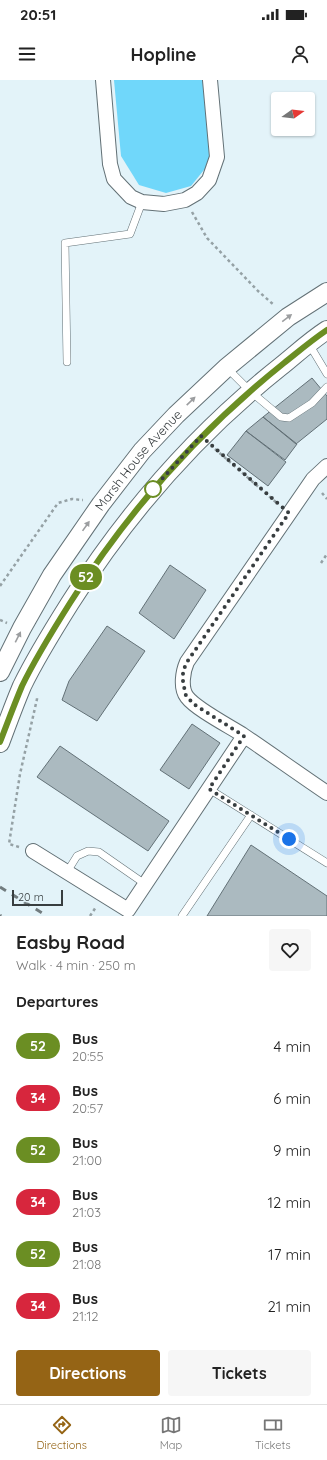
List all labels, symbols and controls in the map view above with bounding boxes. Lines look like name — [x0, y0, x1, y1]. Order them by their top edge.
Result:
text: 20:51 — [20, 5, 56, 24]
icon: menu — [16, 43, 38, 65]
text: Hopline — [131, 43, 196, 66]
icon: person — [289, 43, 311, 65]
north arrow — [271, 92, 315, 136]
map controls — [271, 92, 315, 136]
one-way arrow — [281, 314, 292, 322]
one-way arrow — [186, 396, 196, 406]
street label: Marsh House Avenue — [91, 406, 185, 513]
unlabelled marker — [144, 480, 162, 498]
one-way arrow — [82, 521, 90, 532]
line badge: 52 — [68, 564, 104, 590]
text: 52 — [78, 568, 94, 586]
one-way arrow — [15, 631, 21, 643]
your location — [279, 829, 299, 849]
scale bar — [12, 888, 63, 907]
text: 20 m — [18, 890, 44, 904]
button: heart — [269, 929, 311, 971]
text: Easby Road — [16, 930, 125, 954]
text: Walk · 4 min · 250 m — [16, 957, 136, 973]
text: Departures — [16, 992, 98, 1011]
text: Bus — [72, 1029, 98, 1048]
text: 52 — [30, 1037, 46, 1055]
text: 4 min — [273, 1037, 311, 1056]
text: 20:55 — [72, 1048, 104, 1064]
text: Bus — [72, 1081, 98, 1100]
text: 34 — [30, 1089, 46, 1107]
text: 6 min — [273, 1089, 311, 1108]
text: 20:57 — [72, 1100, 103, 1116]
text: Bus — [72, 1133, 98, 1152]
text: 52 — [30, 1141, 46, 1159]
text: 9 min — [273, 1141, 311, 1160]
text: 21:00 — [72, 1152, 102, 1168]
text: Bus — [72, 1185, 98, 1204]
text: 34 — [30, 1193, 46, 1211]
text: 12 min — [267, 1193, 311, 1212]
text: 21:03 — [72, 1204, 101, 1220]
text: Bus — [72, 1237, 98, 1256]
text: 52 — [30, 1245, 46, 1263]
text: 17 min — [268, 1245, 311, 1264]
text: 21:08 — [72, 1256, 101, 1272]
text: Bus — [72, 1289, 98, 1308]
text: 34 — [30, 1297, 46, 1315]
text: 21 min — [267, 1297, 311, 1316]
text: 21:12 — [72, 1308, 98, 1324]
button: Directions — [16, 1350, 160, 1396]
button: Tickets — [168, 1350, 311, 1396]
tab: Directions — [36, 1414, 87, 1452]
tab: Map — [160, 1414, 182, 1452]
tab: Tickets — [255, 1414, 291, 1452]

